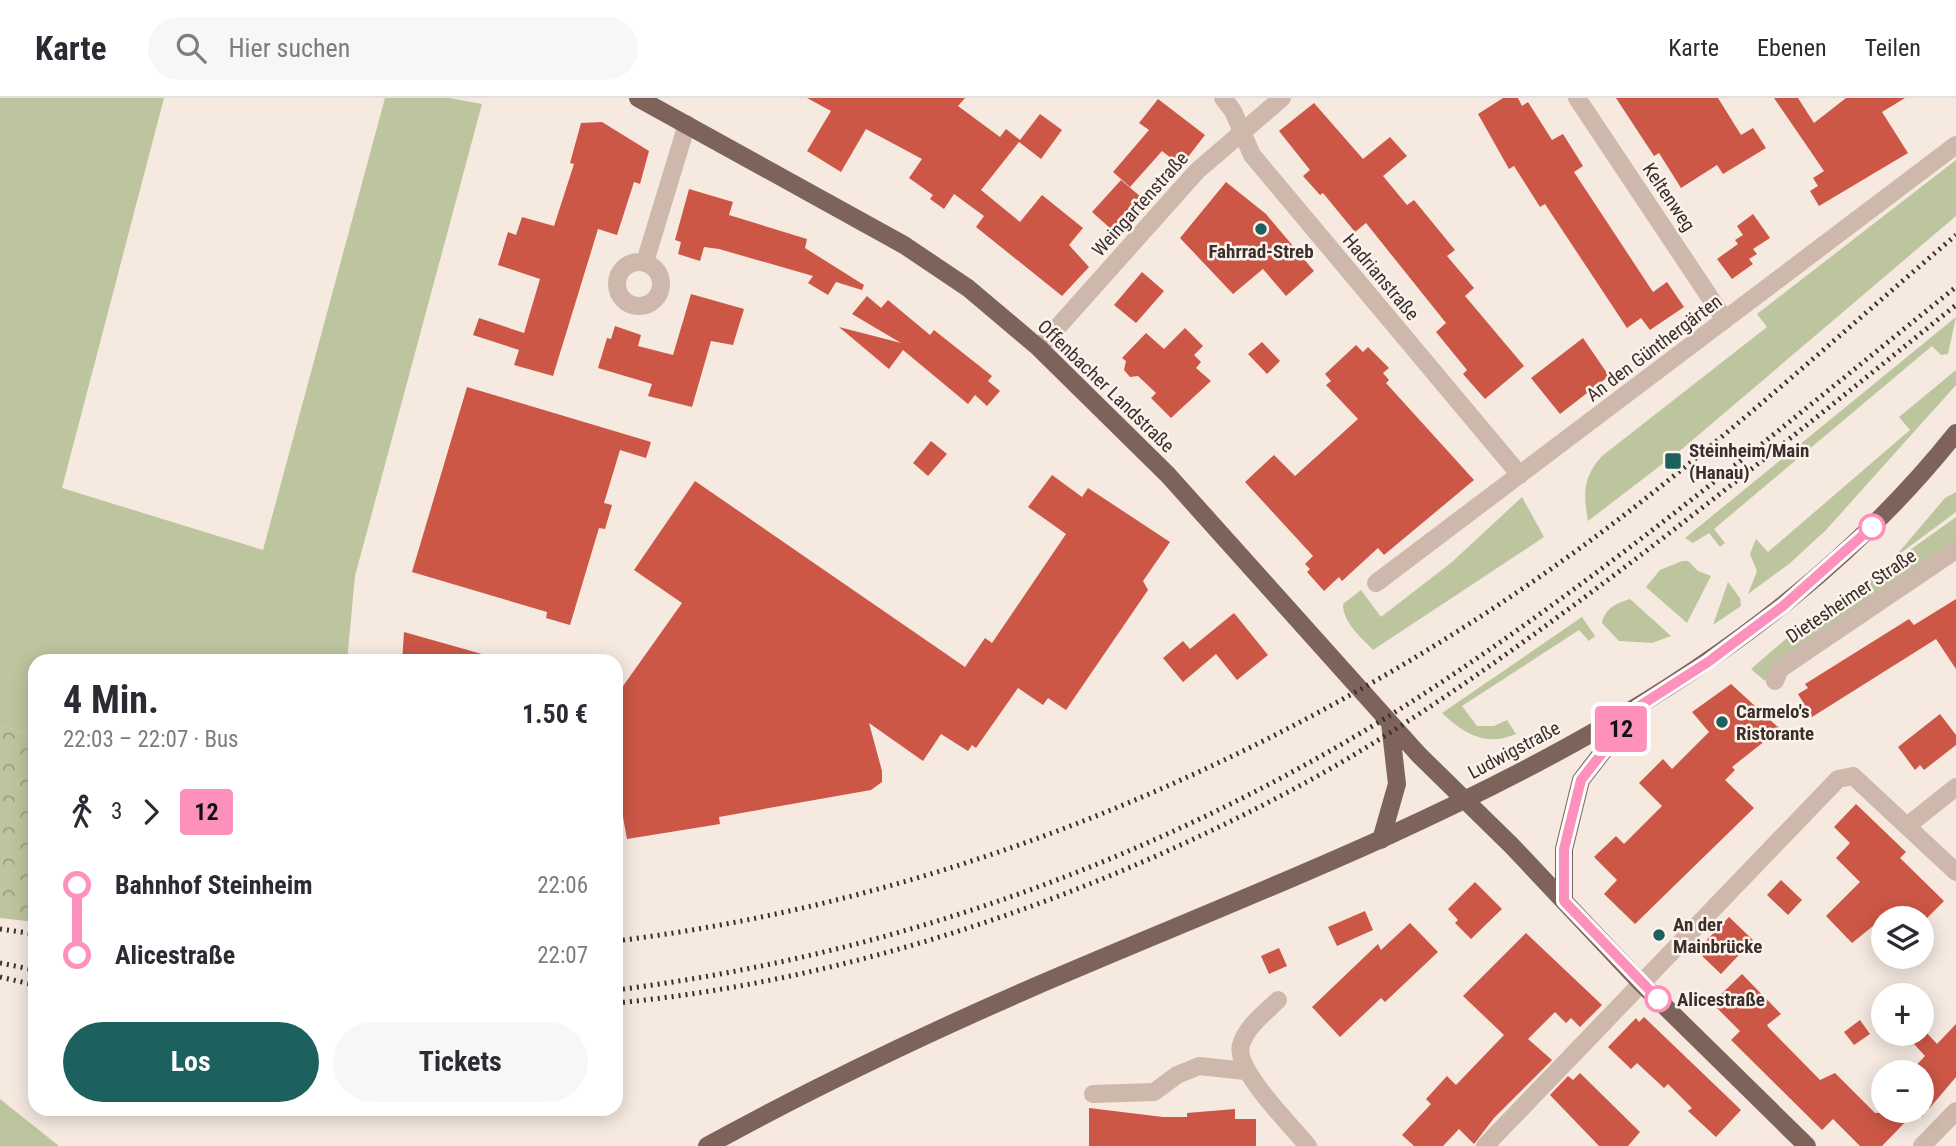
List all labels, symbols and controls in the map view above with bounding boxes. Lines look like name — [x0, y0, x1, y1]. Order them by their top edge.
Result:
search box — [148, 17, 638, 80]
text: Karte — [35, 29, 106, 68]
icon: search — [172, 29, 210, 67]
text: Hier suchen — [228, 33, 350, 63]
text: Karte — [1668, 34, 1719, 62]
text: Ebenen — [1757, 34, 1827, 62]
text: Teilen — [1865, 34, 1921, 62]
street label: Weingartenstraße — [1087, 147, 1193, 261]
street label: Keltenweg — [1638, 158, 1700, 236]
marker: Fahrrad-Streb — [1253, 221, 1269, 237]
street label: Hadrianstraße — [1338, 229, 1424, 325]
place label: Fahrrad-Streb — [1208, 240, 1314, 263]
street label: An den Günthergärten — [1582, 290, 1726, 406]
street label: Offenbacher Landstraße — [1033, 315, 1179, 457]
place label: Steinheim/Main (Hanau) — [1689, 439, 1809, 484]
marker: Steinheim/Main (Hanau) — [1663, 451, 1683, 471]
unlabelled marker — [1859, 514, 1885, 540]
street label: Dietesheimer Straße — [1782, 544, 1920, 648]
text: 4 Min. — [63, 678, 159, 722]
text: 1.50 € — [522, 699, 588, 729]
place label: Carmelo's Ristorante — [1736, 700, 1814, 745]
line badge: 12 — [1590, 706, 1652, 752]
marker: Carmelo's Ristorante — [1714, 714, 1730, 730]
text: 12 — [1609, 715, 1633, 743]
street label: Ludwigstraße — [1464, 716, 1564, 784]
text: 22:03 – 22:07 · Bus — [63, 726, 239, 753]
icon: walk — [63, 793, 101, 831]
icon: forward — [132, 793, 170, 831]
text: 3 — [111, 798, 122, 825]
text: 12 — [194, 798, 219, 826]
text: Bahnhof Steinheim — [115, 870, 313, 900]
text: 22:06 — [537, 872, 588, 899]
map controls — [1871, 906, 1934, 1123]
button: layers — [1871, 906, 1934, 969]
place label: An der Mainbrücke — [1673, 913, 1762, 958]
marker: An der Mainbrücke — [1651, 927, 1667, 943]
text: Alicestraße — [115, 940, 235, 970]
text: 22:07 — [537, 942, 588, 969]
button: + — [1871, 983, 1934, 1046]
marker: Alicestraße — [1645, 986, 1671, 1012]
place label: Alicestraße — [1677, 988, 1765, 1011]
button: Los — [63, 1022, 319, 1102]
button: Tickets — [333, 1022, 588, 1102]
button: − — [1871, 1060, 1934, 1123]

